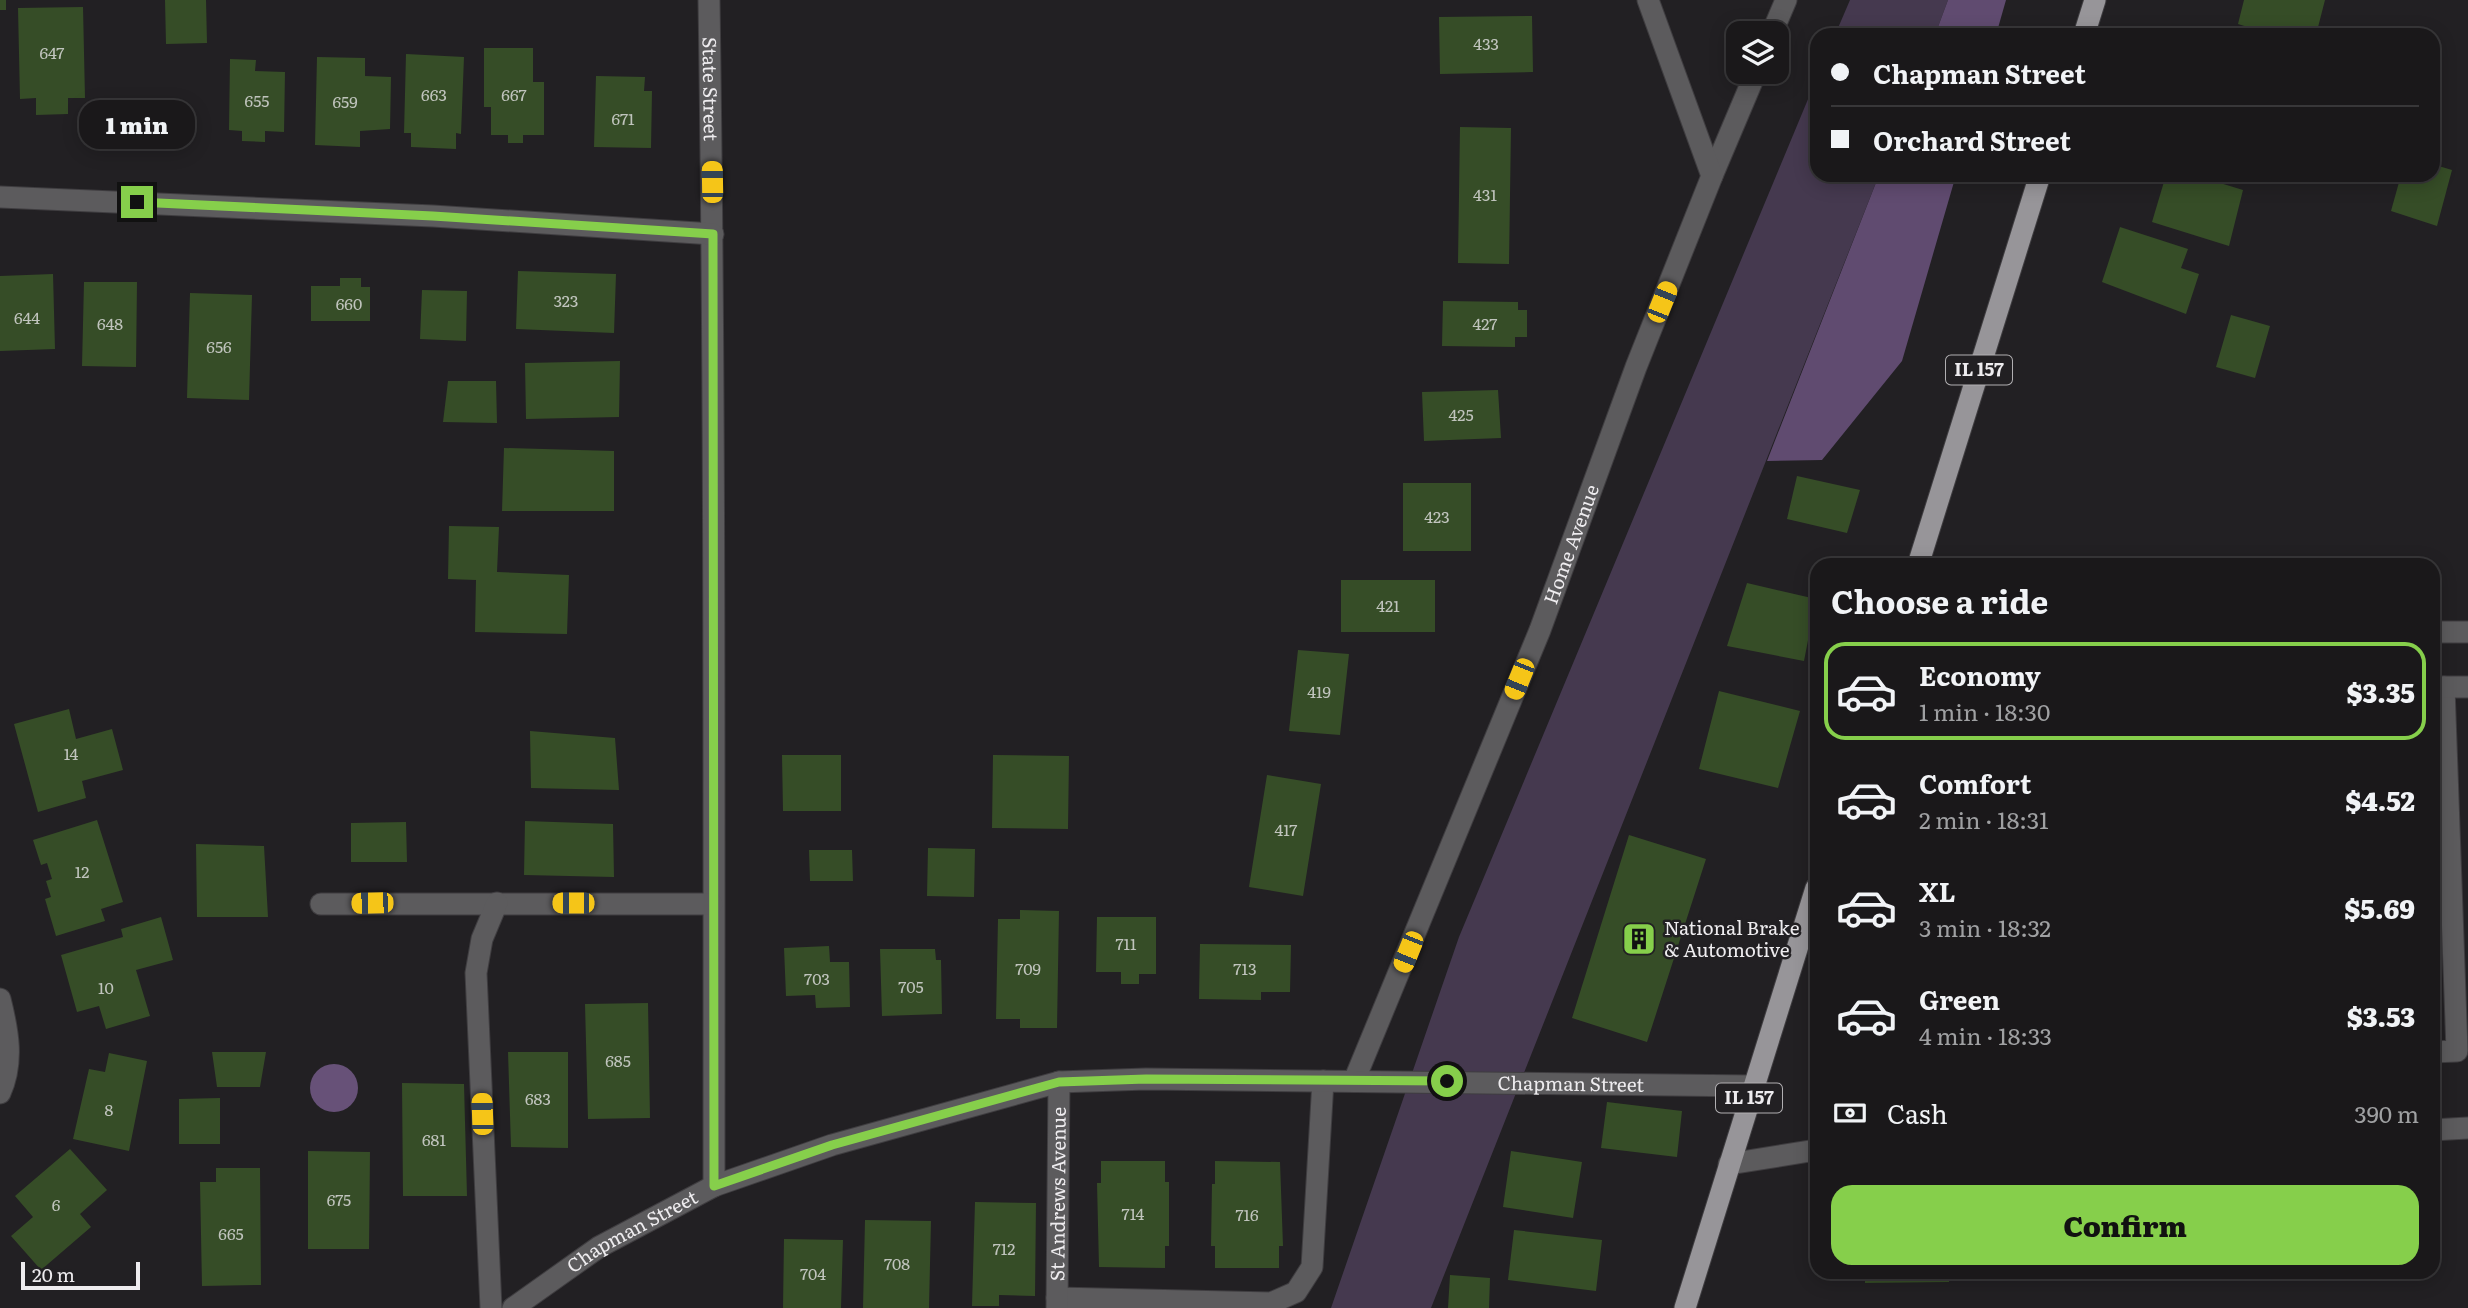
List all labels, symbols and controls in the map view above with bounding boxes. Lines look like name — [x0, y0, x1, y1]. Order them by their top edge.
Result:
map controls — [1726, 21, 1789, 84]
button: layers — [1726, 21, 1789, 84]
house number: 433 — [1473, 31, 1499, 55]
street label: State Street — [697, 37, 726, 141]
house number: 647 — [40, 40, 64, 64]
text: Chapman Street — [1873, 53, 2086, 92]
house number: 663 — [421, 82, 447, 106]
house number: 667 — [501, 82, 527, 106]
house number: 655 — [245, 88, 269, 112]
house number: 659 — [332, 89, 358, 113]
callout: 1 min — [79, 100, 195, 150]
house number: 671 — [611, 106, 635, 130]
text: 1 min — [106, 107, 168, 141]
text: Orchard Street — [1873, 120, 2071, 159]
car — [702, 161, 723, 203]
house number: 431 — [1473, 182, 1497, 206]
route end — [121, 186, 153, 218]
car — [1645, 279, 1680, 325]
house number: 323 — [554, 288, 578, 312]
house number: 660 — [336, 291, 362, 315]
house number: 644 — [14, 305, 40, 329]
house number: 648 — [97, 311, 123, 335]
house number: 427 — [1473, 311, 1497, 335]
house number: 656 — [206, 334, 232, 358]
road number: IL 157 — [1946, 356, 2012, 384]
house number: 425 — [1448, 402, 1474, 426]
street label: Home Avenue — [1536, 480, 1605, 608]
house number: 423 — [1424, 504, 1450, 528]
text: Choose a ride — [1831, 576, 2048, 624]
house number: 421 — [1376, 593, 1400, 617]
text: Economy — [1919, 655, 2041, 694]
car — [1502, 656, 1537, 702]
icon: car — [1835, 660, 1898, 723]
text: $3.35 — [2346, 672, 2415, 711]
house number: 419 — [1307, 679, 1331, 703]
text: 1 min · 18:30 — [1919, 694, 2050, 728]
house number: 14 — [64, 741, 79, 765]
text: Comfort — [1919, 763, 2031, 802]
icon: car — [1835, 768, 1898, 831]
text: $4.52 — [2345, 780, 2415, 819]
text: 2 min · 18:31 — [1919, 802, 2049, 836]
house number: 417 — [1275, 817, 1297, 841]
house number: 12 — [75, 859, 89, 883]
text: XL — [1919, 871, 1956, 910]
icon: car — [1835, 876, 1898, 939]
text: $5.69 — [2344, 888, 2415, 927]
car — [351, 892, 394, 914]
car — [553, 893, 595, 914]
text: 3 min · 18:32 — [1919, 910, 2051, 944]
place label: National Brake & Automotive — [1664, 913, 1800, 963]
building icon: National Brake & Automotive — [1620, 920, 1658, 958]
car — [1391, 929, 1426, 975]
house number: 711 — [1115, 931, 1137, 955]
house number: 709 — [1015, 956, 1041, 980]
house number: 713 — [1233, 956, 1257, 980]
house number: 703 — [804, 966, 830, 990]
house number: 705 — [898, 974, 924, 998]
house number: 10 — [98, 975, 114, 999]
text: Green — [1919, 979, 2000, 1018]
icon: car — [1835, 984, 1898, 1047]
text: $3.53 — [2347, 996, 2415, 1035]
text: 4 min · 18:33 — [1919, 1018, 2052, 1052]
house number: 685 — [605, 1048, 631, 1072]
route start — [1431, 1065, 1463, 1097]
street label: Chapman Street — [1497, 1068, 1645, 1098]
road number: IL 157 — [1716, 1084, 1782, 1112]
house number: 683 — [525, 1086, 551, 1110]
car — [471, 1093, 494, 1135]
text: Cash — [1887, 1093, 1948, 1132]
icon: cash — [1831, 1094, 1869, 1132]
text: 390 m — [2354, 1096, 2419, 1130]
house number: 8 — [105, 1097, 114, 1121]
street label: St Andrews Avenue — [1042, 1107, 1072, 1281]
house number: 681 — [422, 1127, 446, 1151]
street label: Chapman Street — [560, 1182, 702, 1279]
button: Confirm — [1831, 1185, 2419, 1265]
house number: 675 — [327, 1187, 351, 1211]
house number: 6 — [52, 1192, 61, 1216]
house number: 714 — [1122, 1201, 1145, 1225]
house number: 716 — [1235, 1202, 1259, 1226]
house number: 665 — [218, 1221, 244, 1245]
house number: 712 — [993, 1236, 1015, 1260]
house number: 708 — [884, 1251, 910, 1275]
scale bar — [21, 1259, 140, 1291]
text: 20 m — [32, 1260, 75, 1288]
house number: 704 — [800, 1261, 826, 1285]

